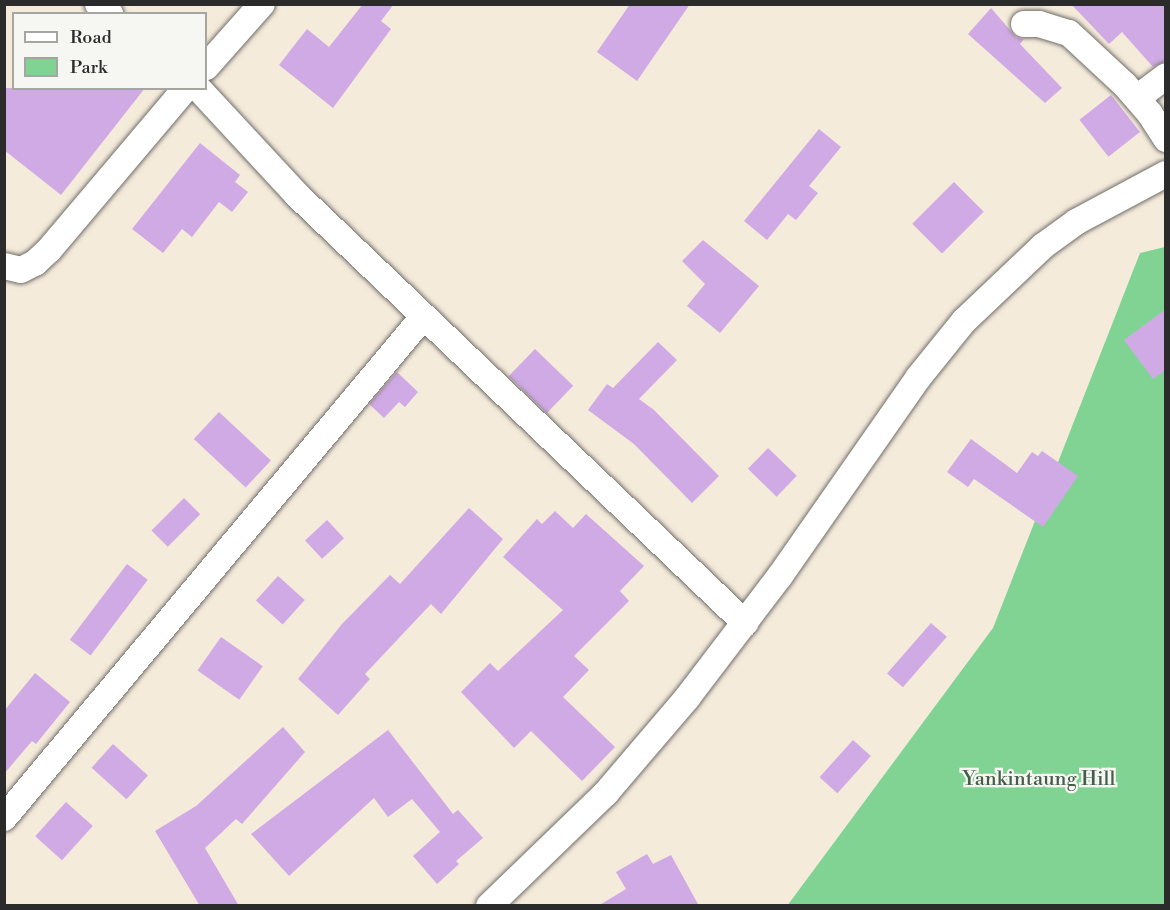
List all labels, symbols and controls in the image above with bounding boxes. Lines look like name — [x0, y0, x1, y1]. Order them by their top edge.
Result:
legend — [12, 12, 207, 90]
text: Road — [70, 26, 112, 49]
text: Park — [70, 56, 107, 79]
park label: Yankintaung Hill — [963, 767, 1115, 791]

